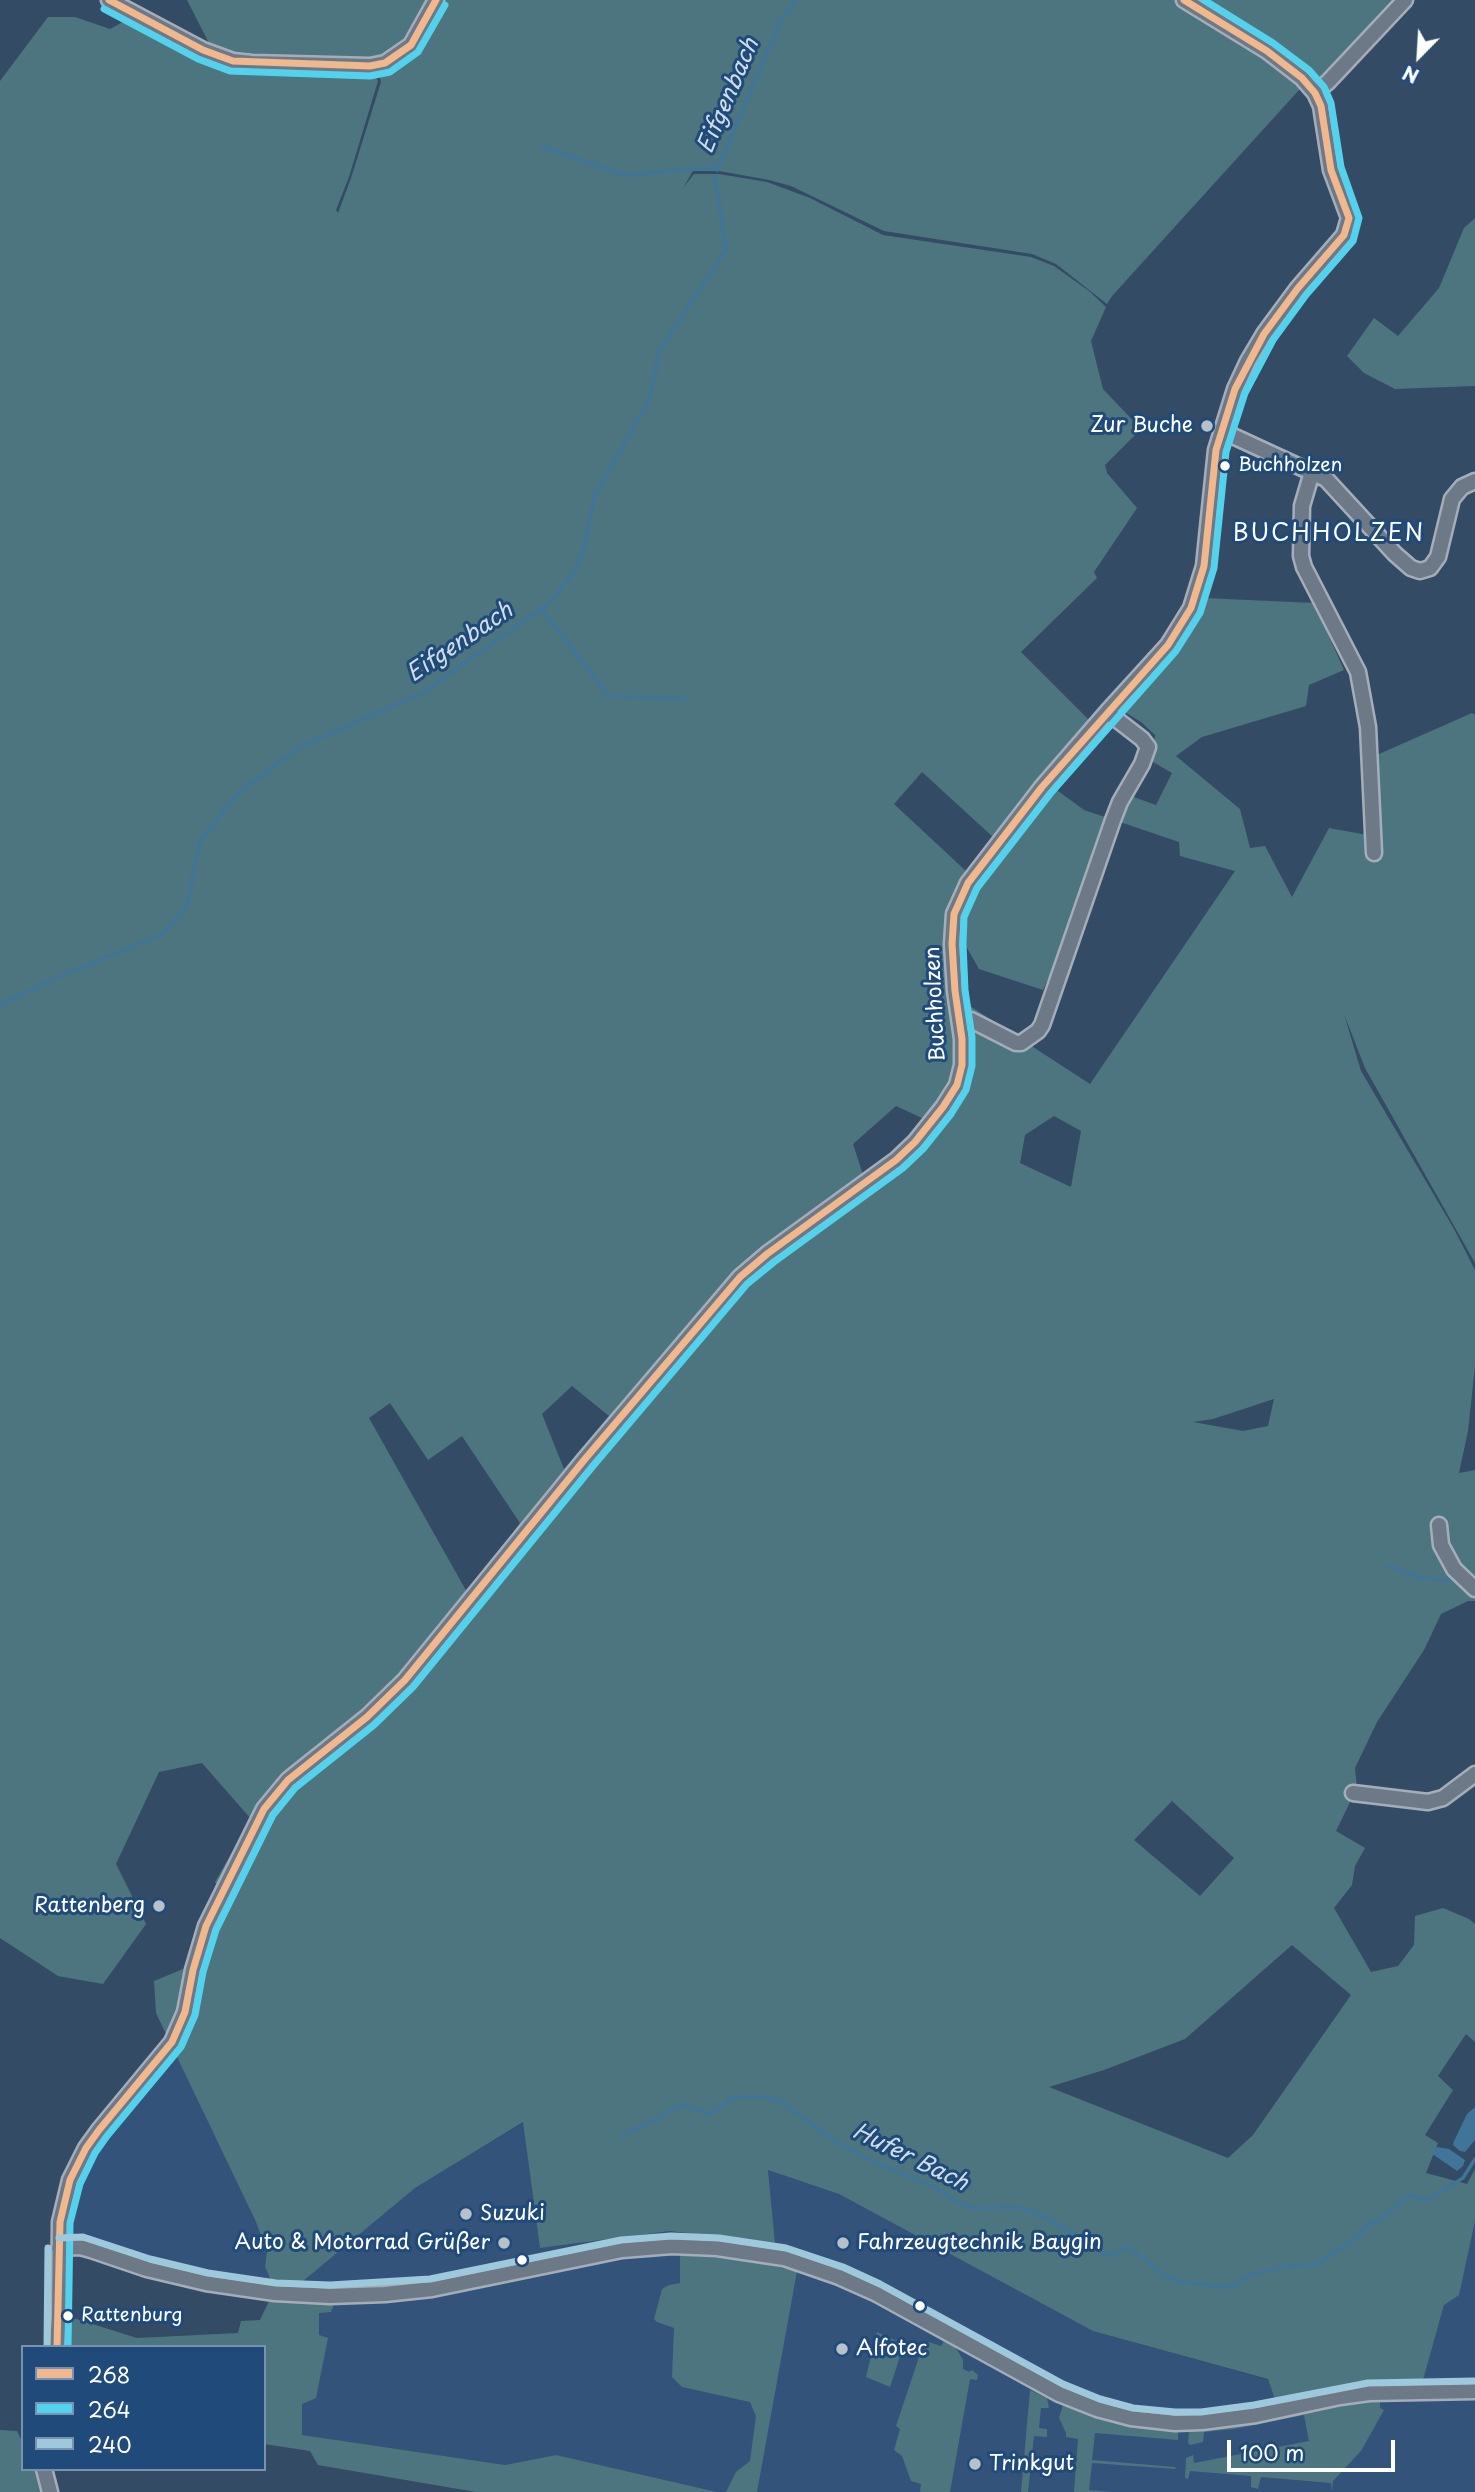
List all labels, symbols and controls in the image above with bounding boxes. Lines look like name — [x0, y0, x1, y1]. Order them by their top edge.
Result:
north arrow — [1384, 21, 1454, 91]
water label: Eifgenbach — [692, 34, 766, 158]
text: N — [1398, 59, 1423, 91]
place label: Zur Buche — [1090, 413, 1193, 439]
marker: Zur Buche — [1199, 418, 1215, 434]
place label: Buchholzen — [1238, 455, 1342, 477]
marker: Buchholzen — [1218, 459, 1232, 473]
district label: BUCHHOLZEN — [1233, 520, 1425, 548]
water label: Eifgenbach — [402, 597, 518, 689]
street label: Buchholzen — [920, 946, 952, 1062]
place label: Rattenberg — [34, 1893, 145, 1919]
marker: Rattenberg — [151, 1898, 167, 1914]
water label: Hufer Bach — [848, 2118, 972, 2198]
place label: Suzuki — [480, 2201, 545, 2227]
marker: Suzuki — [458, 2206, 474, 2222]
place label: Auto & Motorrad Grüßer — [235, 2230, 490, 2256]
place label: Fahrzeugtechnik Baygin — [857, 2230, 1102, 2256]
marker: Auto & Motorrad Grüßer — [496, 2235, 512, 2251]
marker: Fahrzeugtechnik Baygin — [835, 2235, 851, 2251]
unlabelled marker — [515, 2253, 529, 2267]
unlabelled marker — [913, 2299, 927, 2313]
place label: Rattenburg — [81, 2305, 182, 2327]
marker: Rattenburg — [61, 2309, 75, 2323]
place label: Alfotec — [856, 2336, 927, 2362]
marker: Alfotec — [834, 2341, 850, 2357]
legend — [21, 2345, 266, 2471]
text: 268 — [88, 2358, 130, 2390]
text: 264 — [88, 2393, 131, 2425]
scale bar — [1230, 2426, 1398, 2470]
text: 240 — [88, 2428, 132, 2460]
text: 100 m — [1240, 2436, 1304, 2468]
place label: Trinkgut — [989, 2451, 1074, 2477]
marker: Trinkgut — [967, 2456, 983, 2472]

